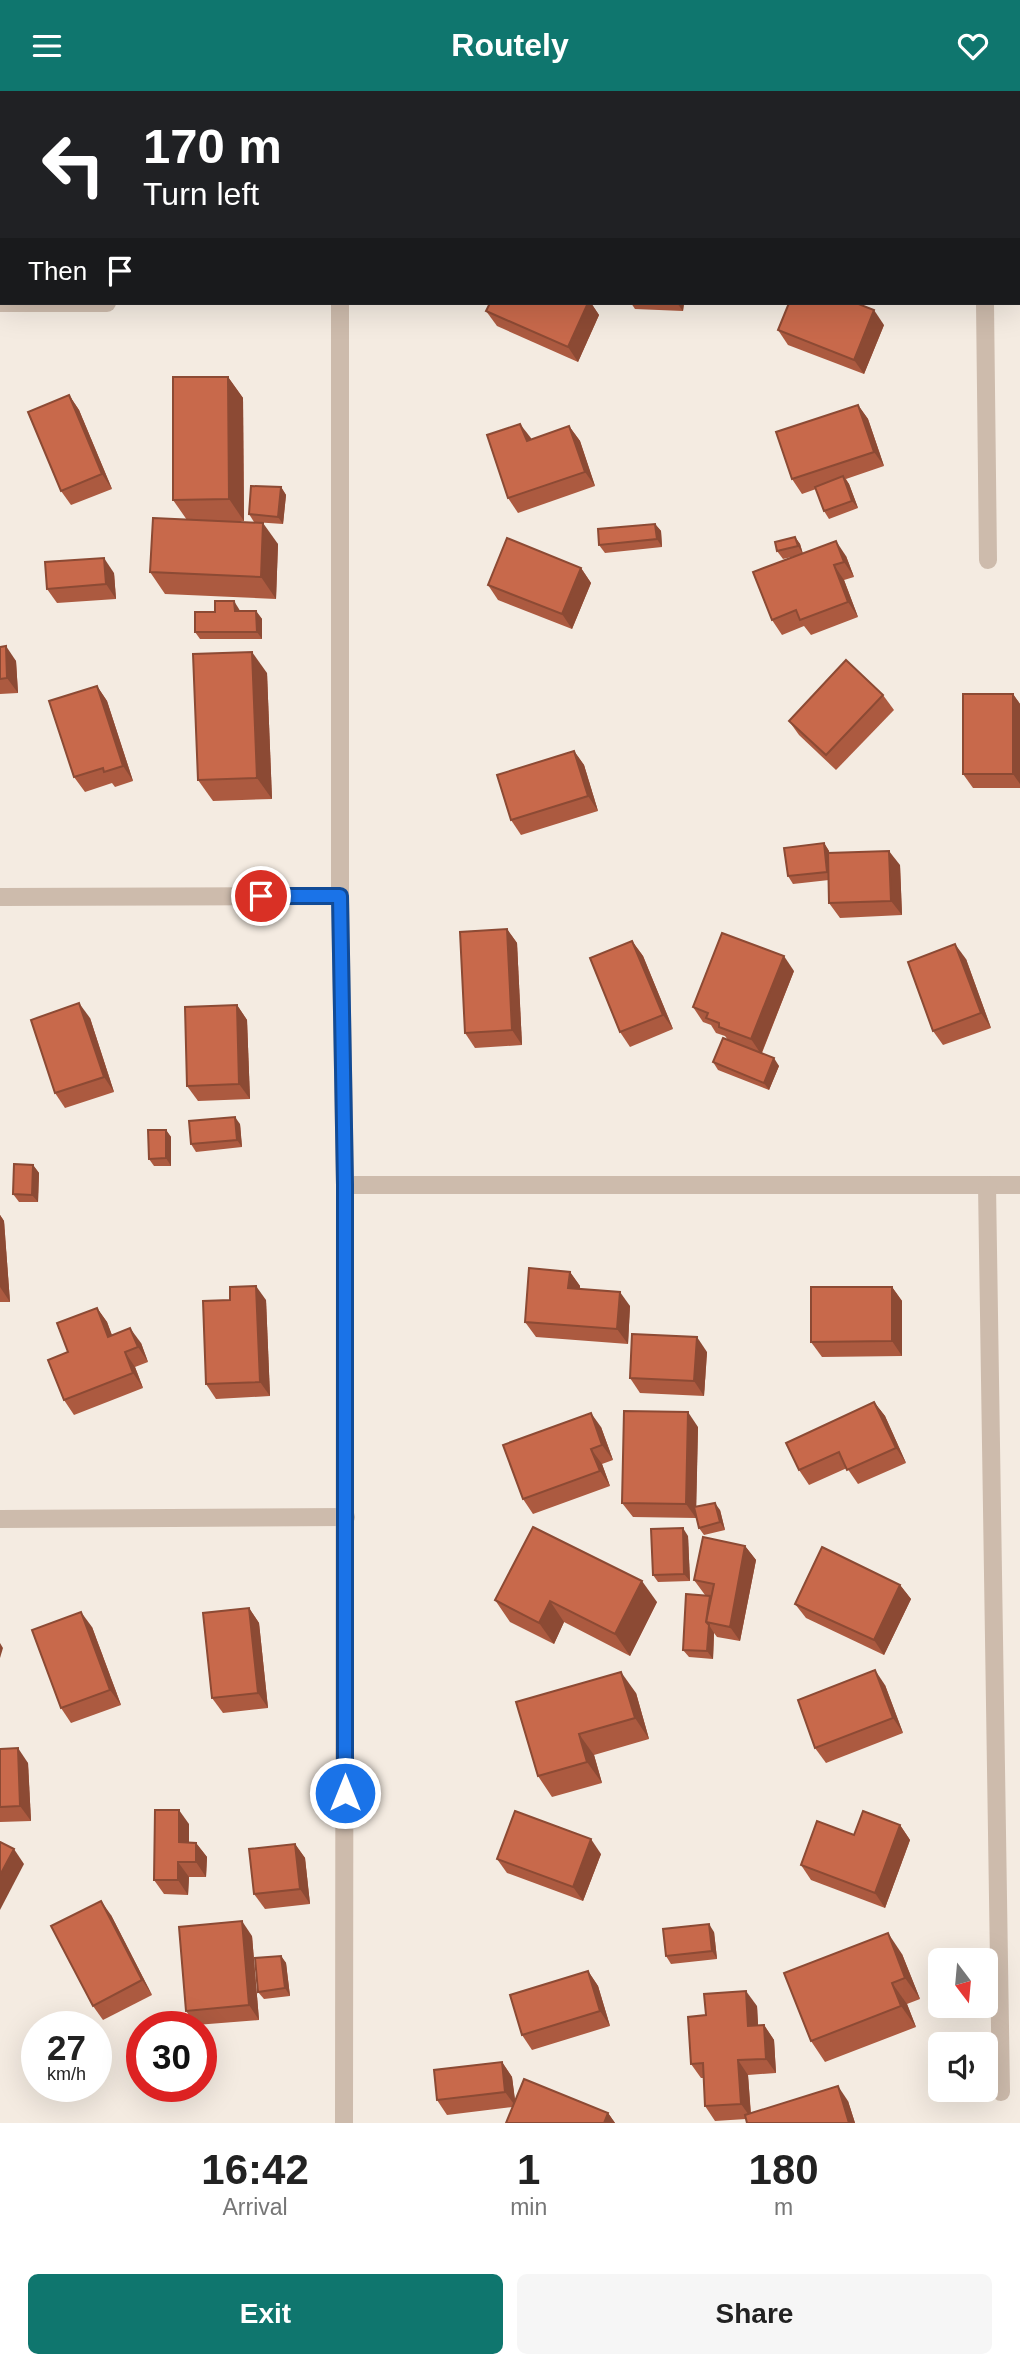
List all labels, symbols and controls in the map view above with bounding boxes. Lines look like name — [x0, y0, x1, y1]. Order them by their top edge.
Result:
icon: menu — [28, 27, 66, 65]
text: Routely — [451, 27, 569, 63]
icon: heart — [954, 27, 992, 65]
icon: left — [28, 119, 119, 210]
text: 170 m — [143, 119, 282, 173]
text: Turn left — [143, 176, 259, 212]
icon: arrive — [101, 252, 139, 290]
text: Then — [28, 256, 87, 286]
pin — [231, 866, 291, 926]
icon: arrive — [242, 877, 280, 915]
position arrow — [308, 1756, 382, 1830]
north arrow — [928, 1948, 998, 2018]
map controls — [928, 1948, 998, 2102]
speed limit sign: 30 — [126, 2011, 217, 2102]
text: 27 — [47, 2028, 86, 2067]
button: sound — [928, 2032, 998, 2102]
text: km/h — [47, 2064, 86, 2084]
text: 16:42 — [201, 2146, 309, 2193]
text: 1 — [517, 2146, 540, 2193]
text: 180 — [749, 2146, 819, 2193]
text: Arrival — [222, 2194, 288, 2220]
text: min — [510, 2194, 547, 2220]
text: m — [774, 2194, 793, 2220]
button: Exit — [28, 2274, 503, 2354]
button: Share — [517, 2274, 992, 2354]

